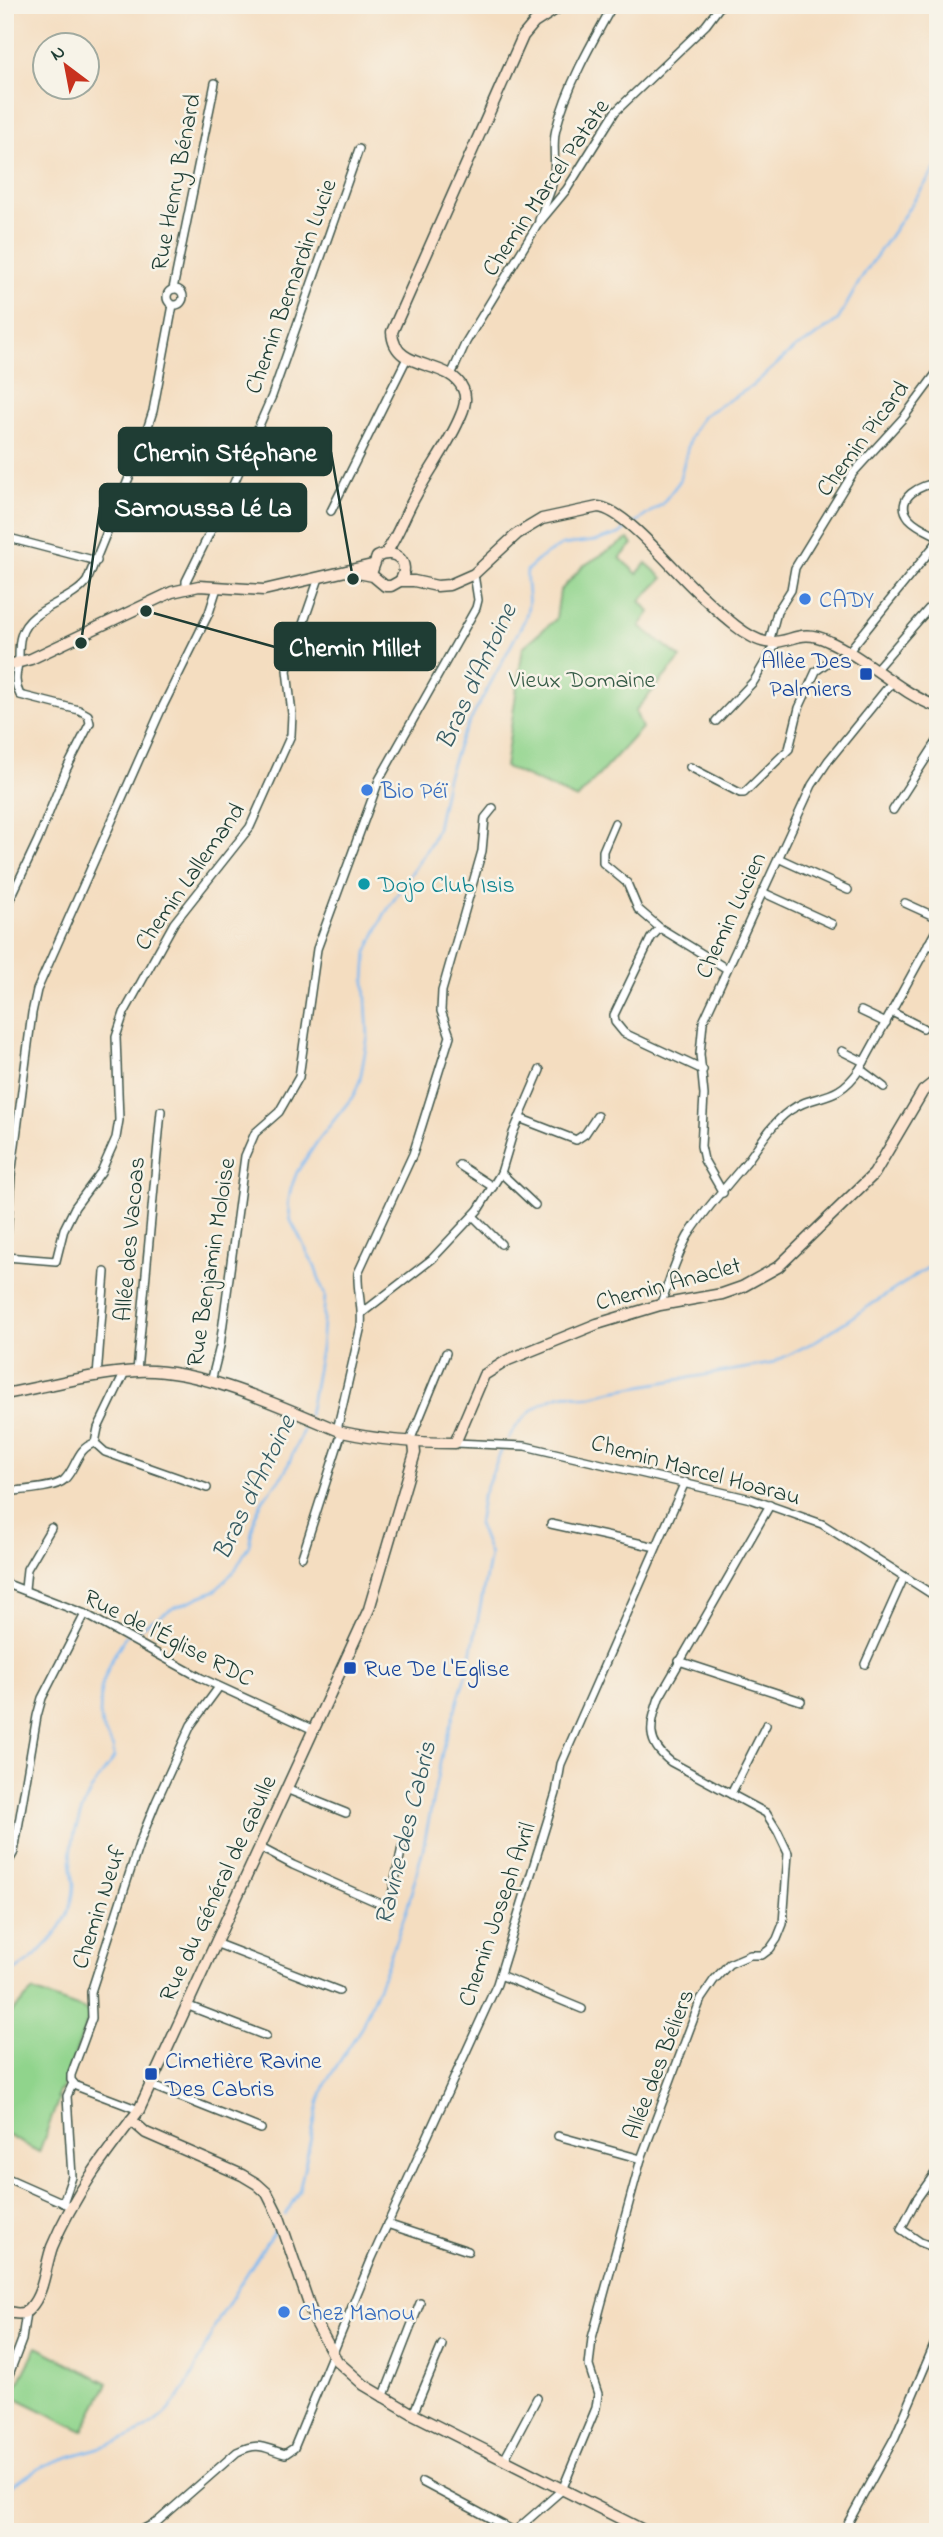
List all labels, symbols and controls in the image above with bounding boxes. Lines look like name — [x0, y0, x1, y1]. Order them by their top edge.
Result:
north arrow — [32, 32, 102, 102]
text: N — [46, 39, 71, 69]
street label: Rue Henry Bénard — [143, 90, 213, 274]
street label: Chemin Marcel Patate — [474, 92, 620, 284]
street label: Chemin Bernardin Lucie — [237, 174, 348, 399]
street label: Chemin Picard — [809, 374, 920, 505]
callout: Chemin Stéphane — [119, 428, 331, 475]
text: Chemin Stéphane — [133, 436, 318, 474]
callout: Samoussa Lé La — [100, 484, 306, 531]
text: Samoussa Lé La — [114, 491, 292, 529]
place label: CADY — [819, 584, 874, 619]
marker: CADY — [797, 591, 813, 607]
water label: Bras d'Antoine — [427, 597, 529, 756]
callout: Chemin Millet — [275, 623, 435, 670]
text: Chemin Millet — [289, 631, 421, 669]
place label: Allèe Des Palmiers — [761, 645, 852, 708]
park label: Vieux Domaine — [508, 664, 656, 699]
marker: Allèe Des Palmiers — [858, 666, 874, 682]
place label: Bio Péï — [380, 775, 448, 810]
marker: Bio Péï — [359, 782, 375, 798]
street label: Chemin Lallemand — [127, 796, 255, 959]
street label: Chemin Lucien — [688, 847, 777, 985]
place label: Dojo Club Isis — [377, 869, 515, 904]
marker: Dojo Club Isis — [356, 876, 372, 892]
street label: Allée des Vacoas — [107, 1155, 156, 1323]
street label: Rue Benjamin Moloise — [179, 1155, 246, 1369]
street label: Chemin Anaclet — [592, 1249, 745, 1322]
water label: Bras d'Antoine — [204, 1408, 308, 1567]
street label: Chemin Marcel Hoarau — [587, 1427, 804, 1516]
street label: Rue de l'Église RDC — [77, 1581, 259, 1697]
place label: Rue De L'Eglise — [364, 1653, 509, 1688]
marker: Rue De L'Eglise — [342, 1660, 358, 1676]
water label: Ravine des Cabris — [366, 1737, 448, 1930]
street label: Rue du Général de Gaulle — [151, 1770, 287, 2008]
street label: Chemin Joseph Avril — [450, 1818, 546, 2012]
street label: Chemin Neuf — [64, 1841, 137, 1974]
street label: Allée des Béliers — [616, 1985, 705, 2145]
place label: Cimetière Ravine Des Cabris — [164, 2045, 322, 2108]
marker: Cimetière Ravine Des Cabris — [143, 2066, 159, 2082]
place label: Chez Manou — [298, 2297, 415, 2332]
marker: Chez Manou — [276, 2304, 292, 2320]

